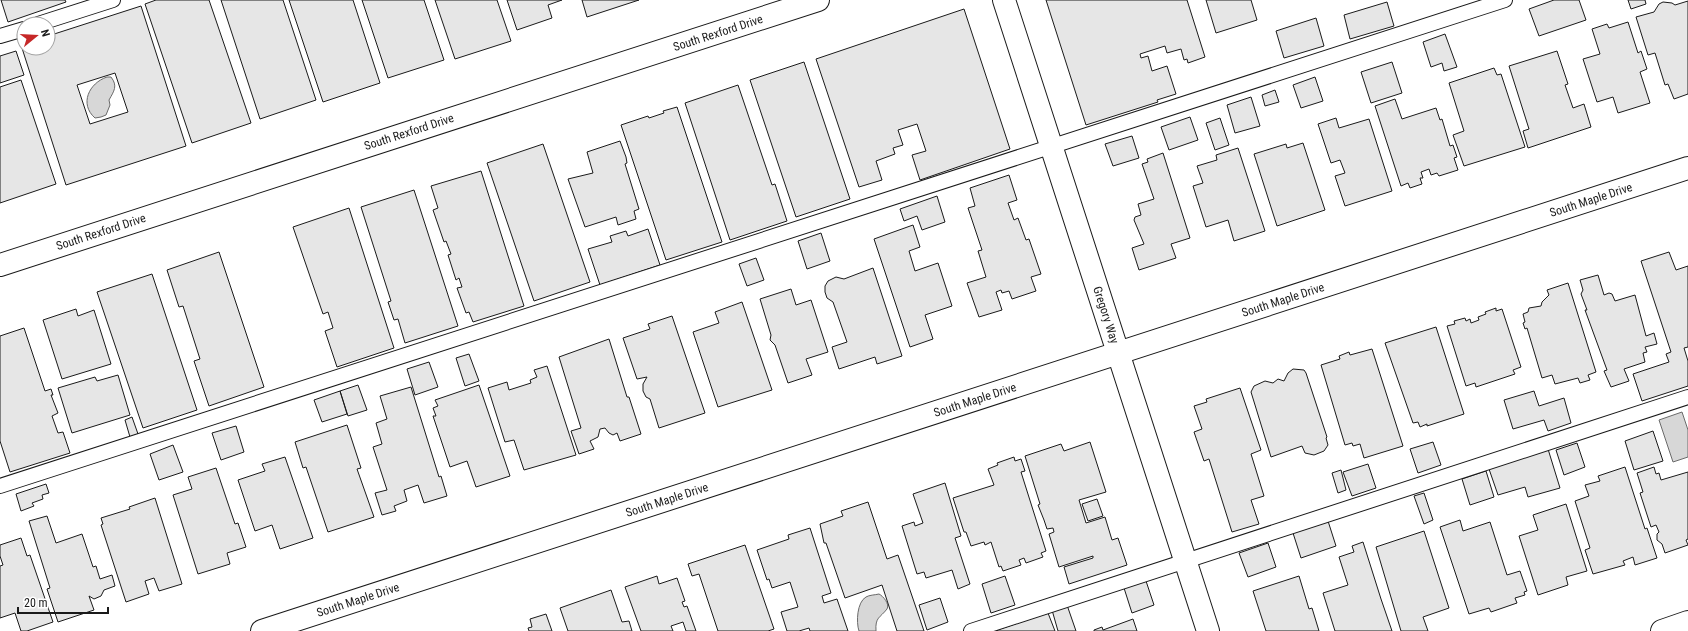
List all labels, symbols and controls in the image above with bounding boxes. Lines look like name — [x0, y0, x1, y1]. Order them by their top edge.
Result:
street label: South Rexford Drive — [671, 12, 765, 54]
north arrow — [16, 16, 56, 56]
text: N — [38, 28, 52, 39]
street label: South Rexford Drive — [362, 111, 456, 153]
street label: South Maple Drive — [1548, 180, 1634, 220]
street label: South Rexford Drive — [54, 211, 148, 253]
street label: South Maple Drive — [1240, 280, 1326, 320]
street label: Gregory Way — [1090, 285, 1122, 345]
street label: South Maple Drive — [932, 380, 1018, 420]
street label: South Maple Drive — [624, 480, 710, 520]
street label: South Maple Drive — [315, 580, 401, 620]
scale bar — [18, 589, 108, 615]
text: 20 m — [24, 596, 48, 610]

